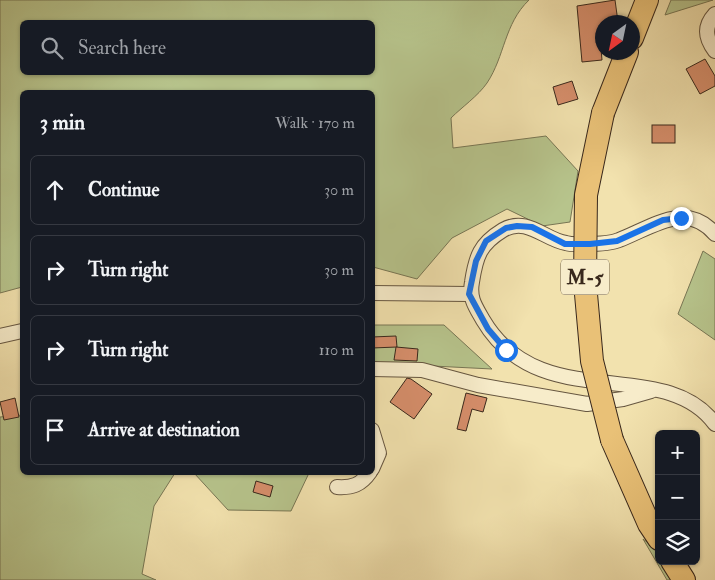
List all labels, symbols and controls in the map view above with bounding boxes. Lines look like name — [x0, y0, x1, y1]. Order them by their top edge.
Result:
north arrow — [595, 15, 640, 60]
search box — [20, 20, 375, 75]
icon: search — [38, 34, 66, 62]
text: Search here — [78, 36, 166, 60]
text: 3 min — [40, 109, 85, 136]
text: Walk · 170 m — [275, 113, 355, 133]
icon: ahead — [41, 176, 69, 204]
text: Continue — [88, 178, 159, 202]
text: 30 m — [324, 180, 354, 200]
route end — [670, 207, 693, 230]
icon: right — [41, 256, 69, 284]
text: Turn right — [88, 258, 168, 282]
text: 30 m — [324, 260, 354, 280]
road number: M-5 — [561, 260, 609, 294]
icon: right — [41, 336, 69, 364]
text: Turn right — [88, 338, 168, 362]
route start — [495, 339, 518, 362]
text: 110 m — [319, 340, 354, 360]
icon: arrive — [41, 416, 69, 444]
text: Arrive at destination — [88, 418, 240, 442]
map controls — [655, 430, 700, 565]
button: + — [655, 430, 700, 475]
button: − — [655, 475, 700, 520]
button: layers — [655, 520, 700, 565]

